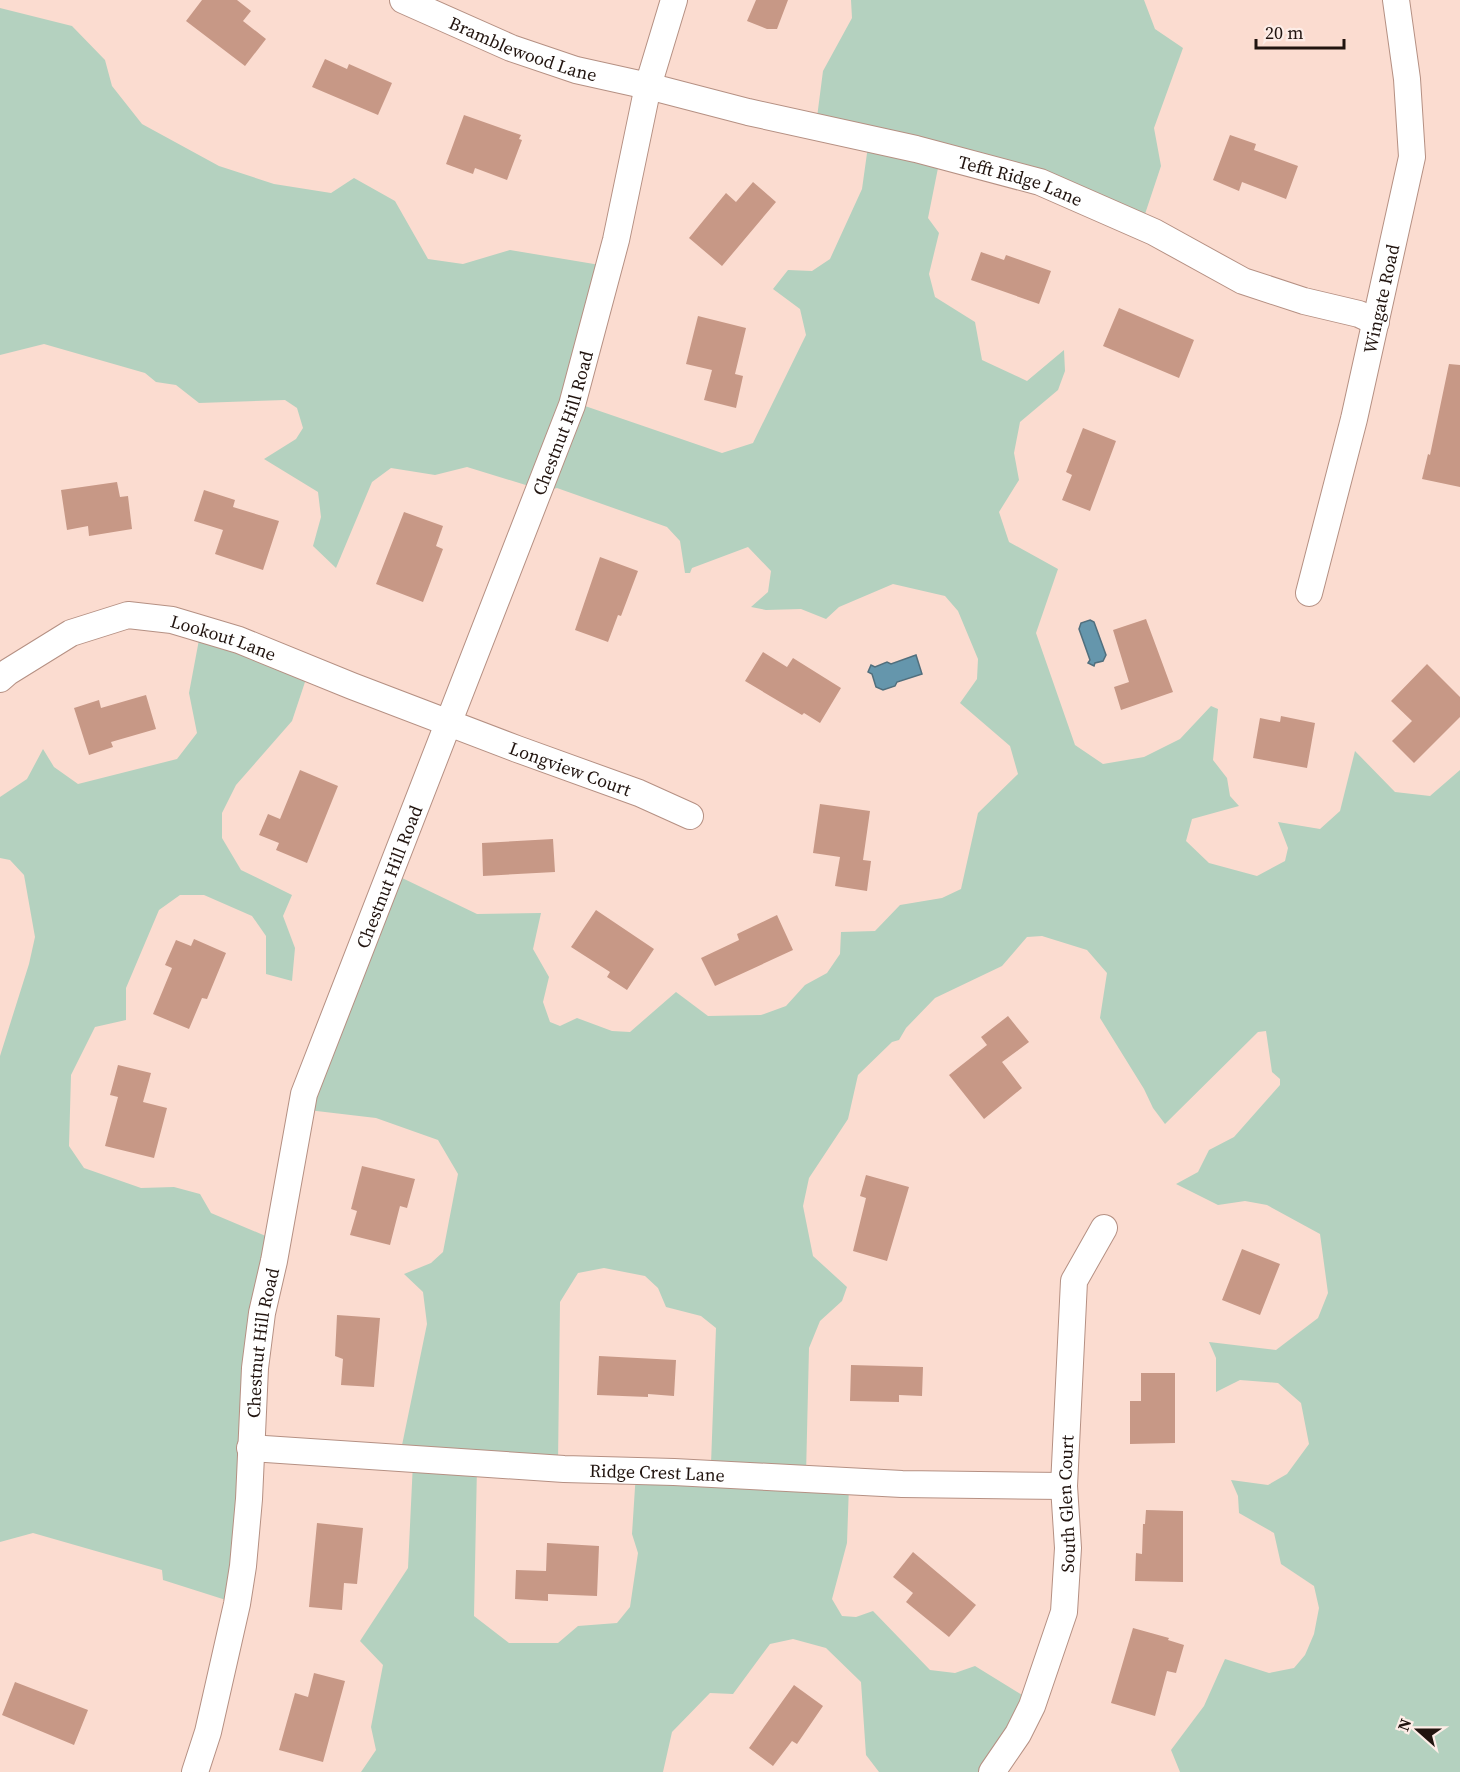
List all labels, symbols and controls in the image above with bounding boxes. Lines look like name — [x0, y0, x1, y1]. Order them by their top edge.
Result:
street label: Bramblewood Lane — [445, 10, 599, 87]
scale bar — [1256, 12, 1344, 50]
text: 20 m — [1265, 20, 1303, 45]
street label: Tefft Ridge Lane — [956, 148, 1087, 212]
street label: Wingate Road — [1356, 242, 1405, 356]
street label: Chestnut Hill Road — [526, 348, 598, 499]
street label: Lookout Lane — [168, 608, 280, 666]
street label: Longview Court — [506, 735, 635, 802]
street label: Chestnut Hill Road — [349, 801, 428, 952]
street label: Chestnut Hill Road — [240, 1265, 285, 1419]
street label: South Glen Court — [1051, 1434, 1081, 1573]
street label: Ridge Crest Lane — [589, 1457, 726, 1487]
north arrow — [1388, 1700, 1448, 1760]
text: N — [1392, 1715, 1416, 1734]

